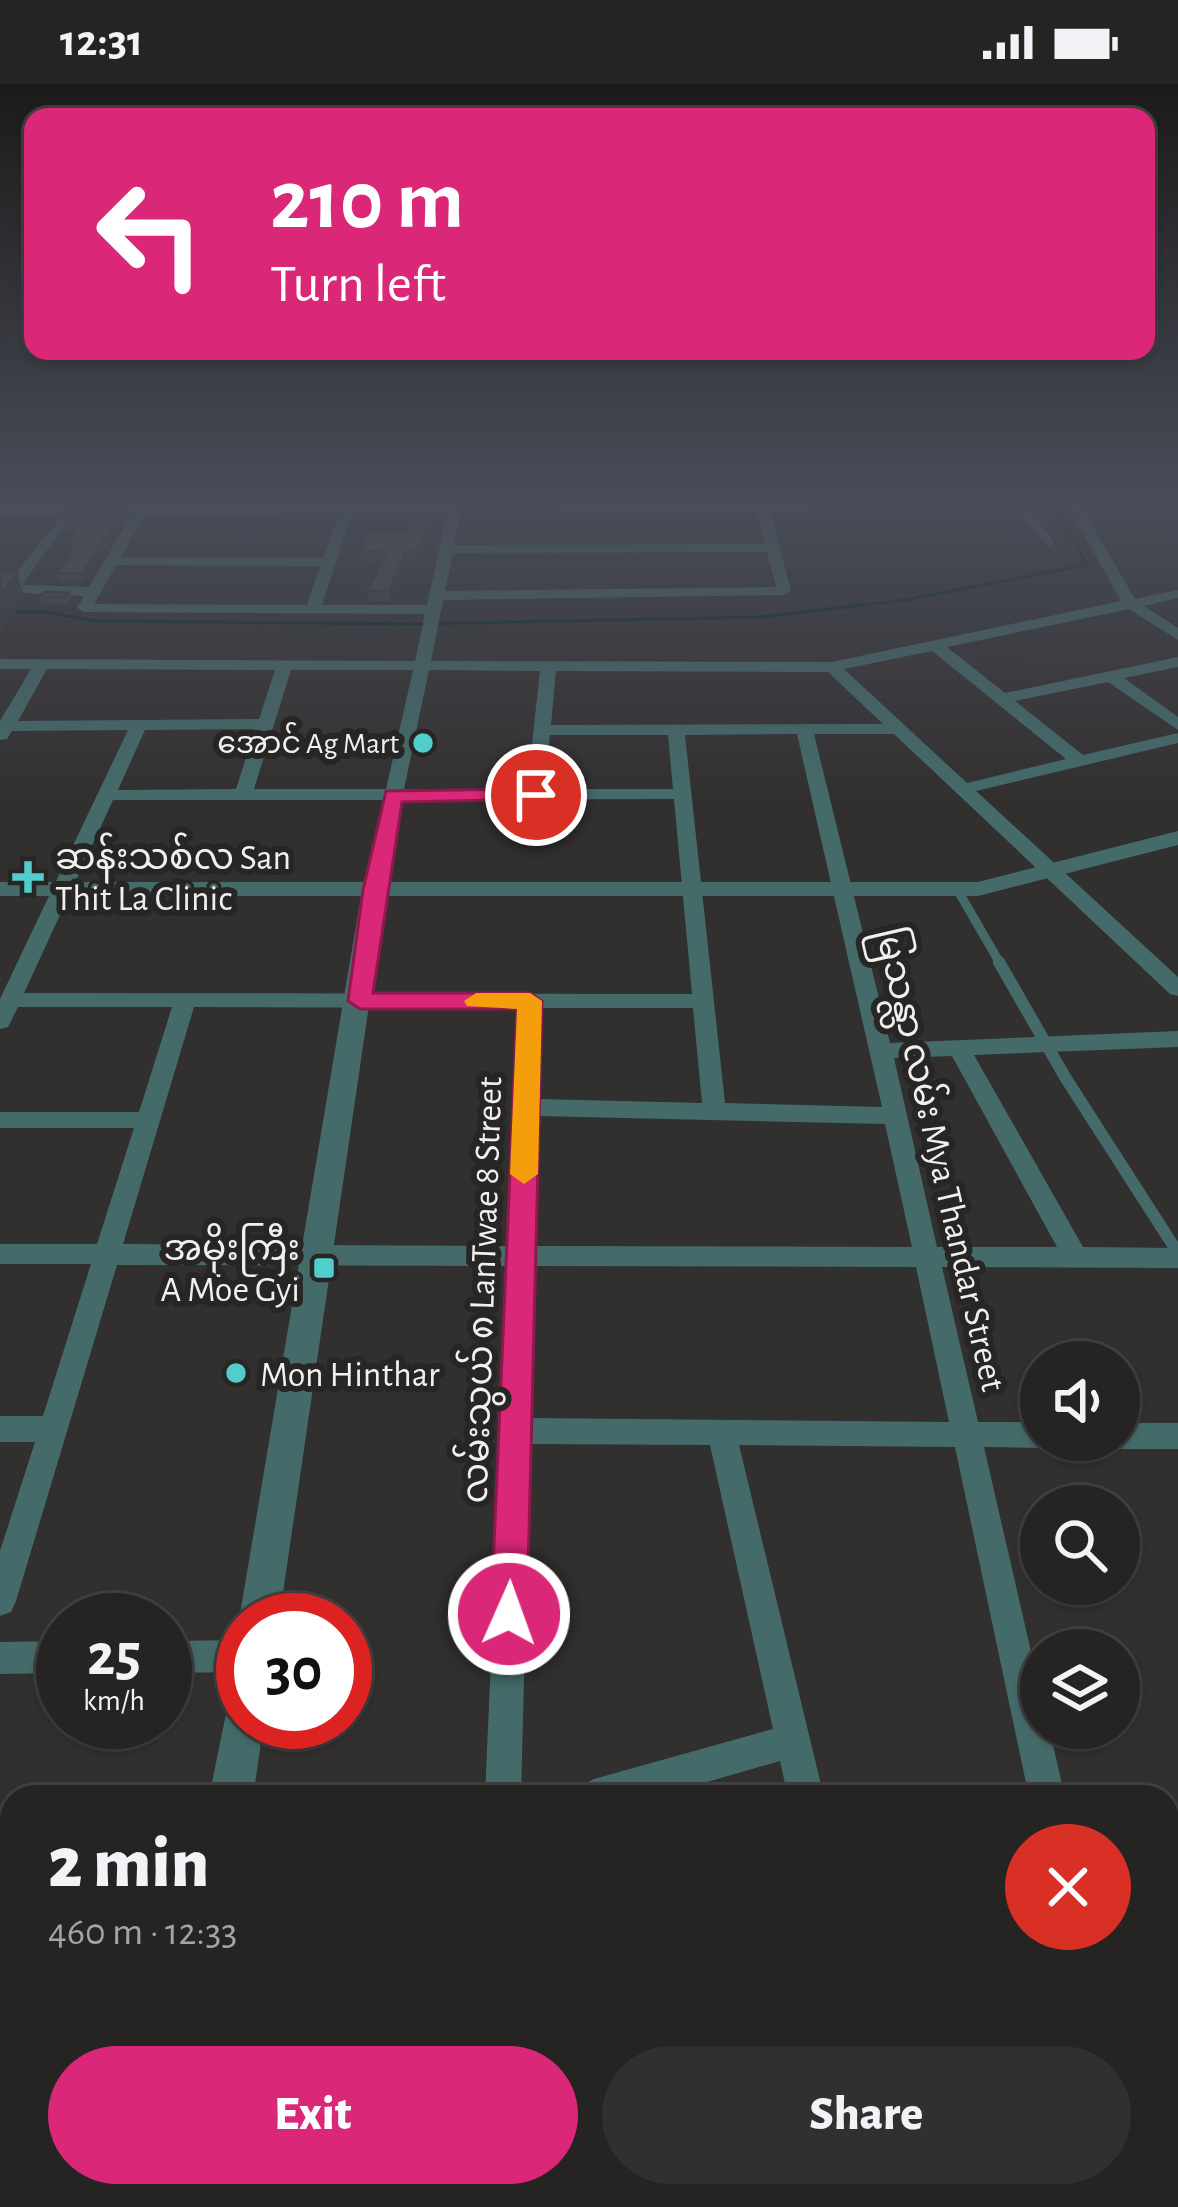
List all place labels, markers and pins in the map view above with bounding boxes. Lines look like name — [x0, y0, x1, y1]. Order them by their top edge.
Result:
place label: အောင် Ag Mart — [217, 721, 399, 759]
marker: အောင် Ag Mart — [410, 730, 436, 756]
pin — [485, 744, 587, 846]
place label: ဆန်းသစ်လ San Thit La Clinic — [55, 832, 291, 917]
marker: ဆန်းသစ်လ San Thit La Clinic — [12, 861, 44, 893]
place label: အမိုးကြီး A Moe Gyi — [160, 1223, 300, 1308]
marker: အမိုးကြီး A Moe Gyi — [311, 1255, 337, 1281]
place label: Mon Hinthar — [260, 1357, 440, 1393]
marker: Mon Hinthar — [223, 1360, 249, 1386]

